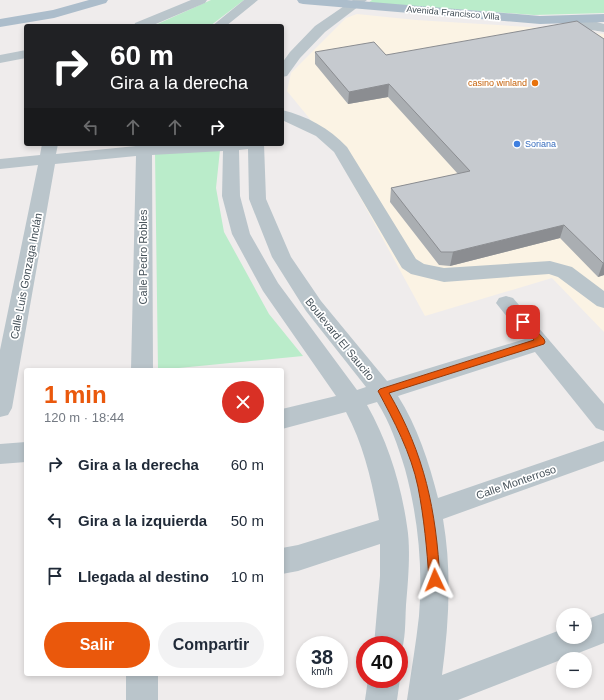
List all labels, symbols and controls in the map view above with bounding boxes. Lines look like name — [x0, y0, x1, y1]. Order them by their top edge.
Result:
street label: Avenida Francisco Villa — [406, 4, 500, 22]
icon: right — [44, 40, 96, 92]
text: 60 m — [110, 40, 174, 71]
text: Gira a la derecha — [110, 73, 248, 93]
place label: casino winland — [468, 78, 527, 88]
marker: casino winland — [530, 78, 540, 88]
icon: left — [80, 116, 102, 138]
icon: ahead — [122, 116, 144, 138]
icon: ahead — [164, 116, 186, 138]
icon: right — [206, 116, 228, 138]
marker: Soriana — [512, 139, 522, 149]
place label: Soriana — [525, 139, 556, 149]
street label: Calle Pedro Robles — [137, 209, 149, 304]
street label: Calle Luis Gonzaga Inclán — [8, 212, 44, 340]
street label: Boulevard El Saucito — [303, 296, 377, 382]
pin — [506, 305, 540, 339]
icon: arrive — [512, 311, 534, 333]
text: 1 min — [44, 381, 107, 408]
button: close — [222, 381, 264, 423]
text: 120 m · 18:44 — [44, 410, 124, 425]
icon: right — [44, 453, 66, 475]
text: Gira a la derecha — [78, 456, 199, 473]
text: 60 m — [231, 456, 264, 473]
street label: Calle Monterroso — [474, 463, 558, 501]
icon: left — [44, 509, 66, 531]
text: Gira a la izquierda — [78, 512, 207, 529]
text: 50 m — [231, 512, 264, 529]
position arrow — [414, 559, 456, 601]
icon: arrive — [44, 565, 66, 587]
text: Llegada al destino — [78, 568, 209, 585]
text: 10 m — [231, 568, 264, 585]
map controls — [556, 608, 592, 688]
button: + — [556, 608, 592, 644]
button: Salir — [44, 622, 150, 668]
button: Compartir — [158, 622, 264, 668]
speed limit sign: 40 — [356, 636, 408, 688]
text: 38 — [311, 646, 333, 668]
button: − — [556, 652, 592, 688]
text: km/h — [311, 666, 333, 677]

